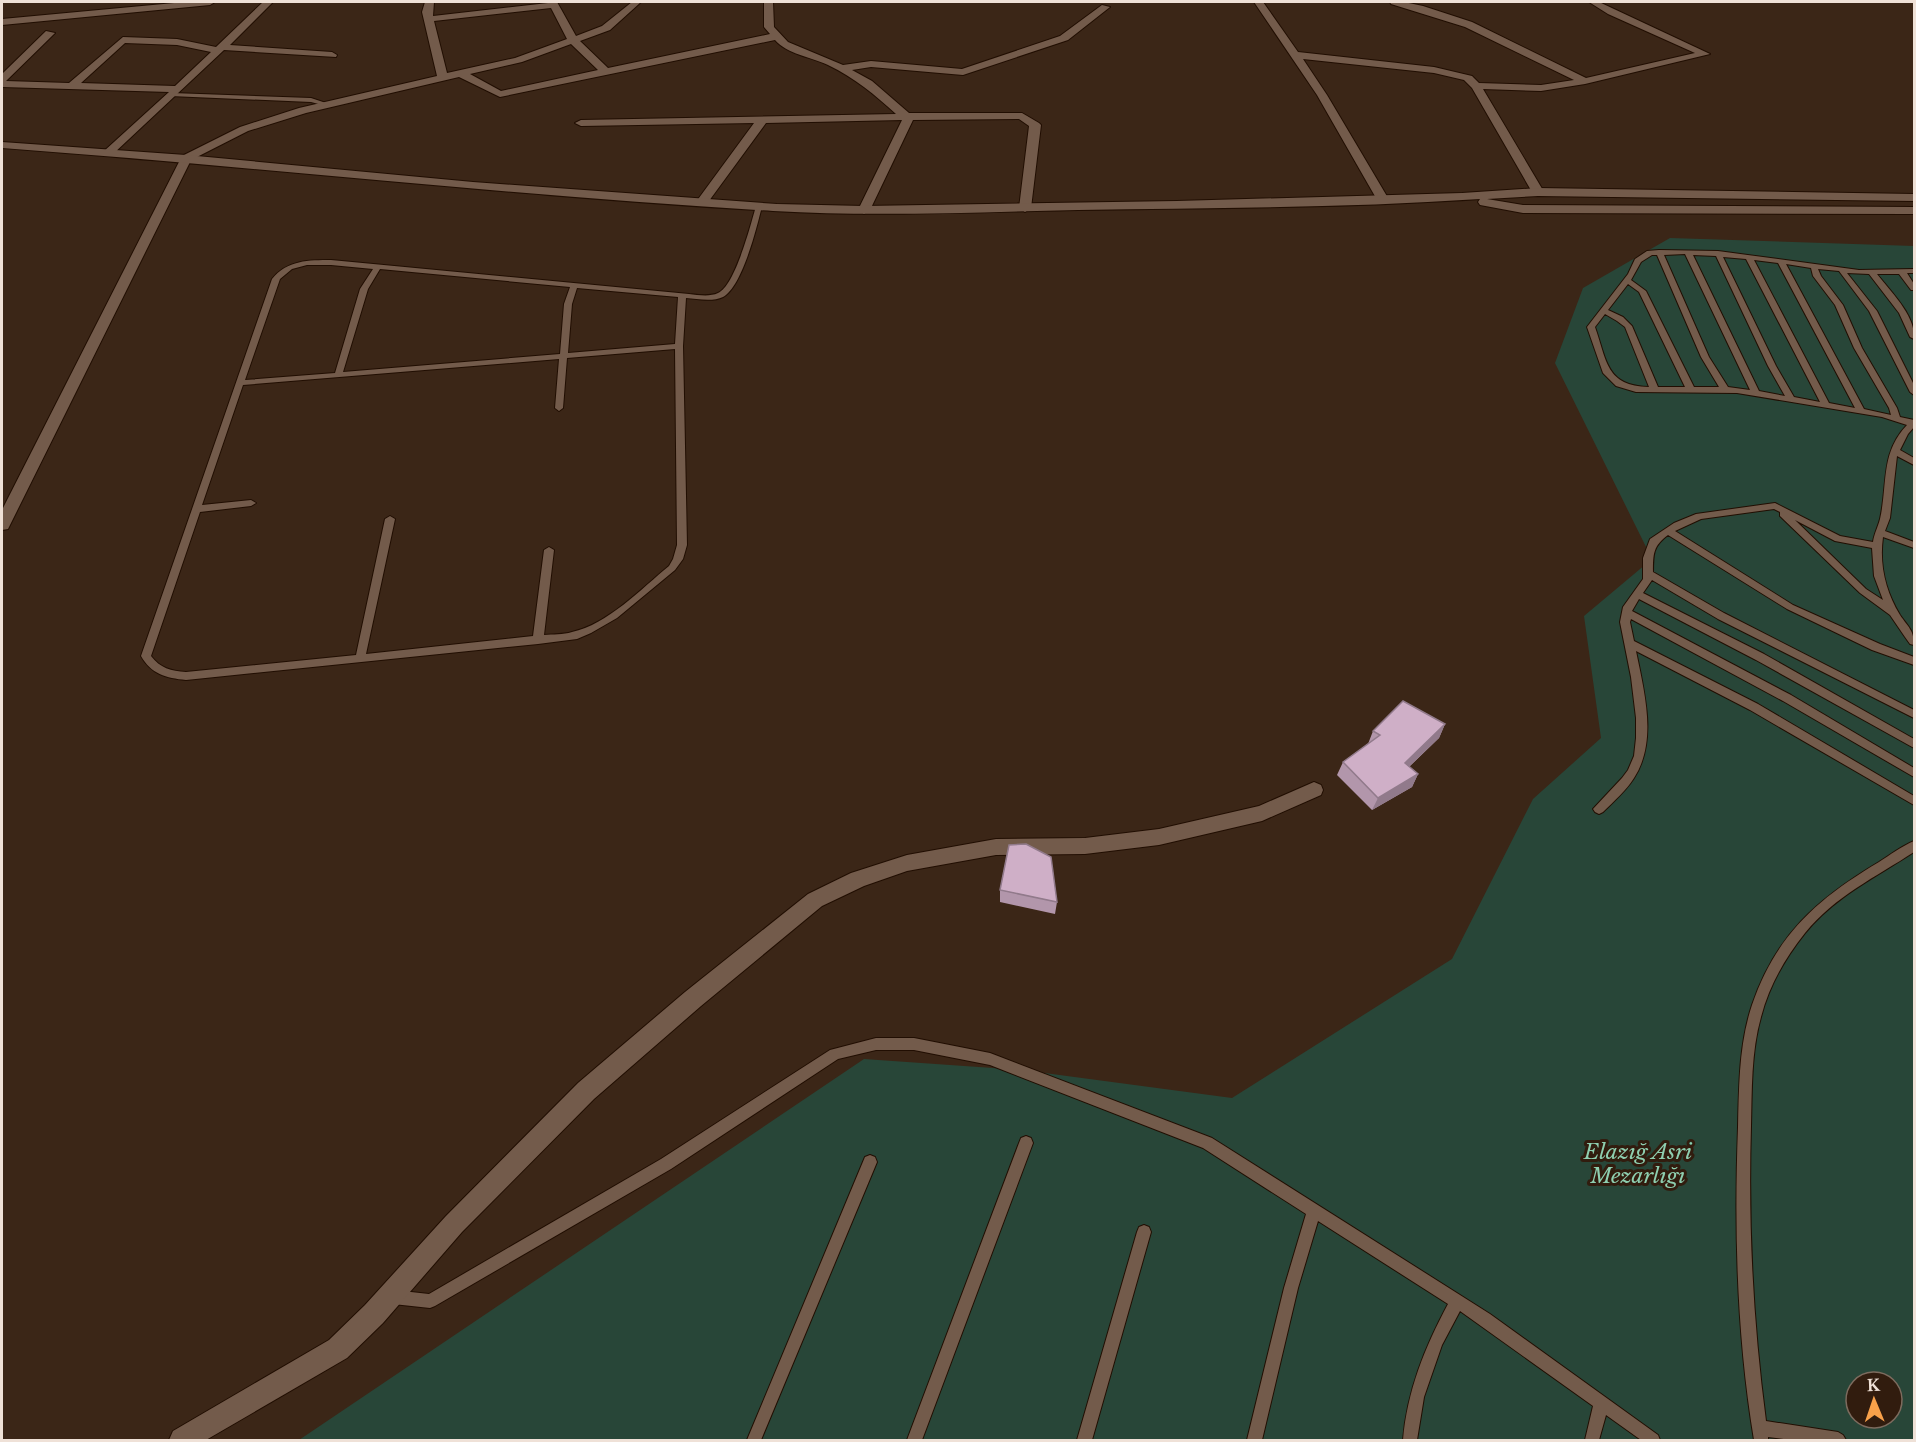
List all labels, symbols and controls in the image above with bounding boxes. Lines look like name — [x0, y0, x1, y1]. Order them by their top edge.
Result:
park label: Elazığ Asri Mezarlığı — [1583, 1139, 1693, 1189]
north arrow — [1844, 1370, 1904, 1430]
text: K — [1867, 1375, 1881, 1395]

